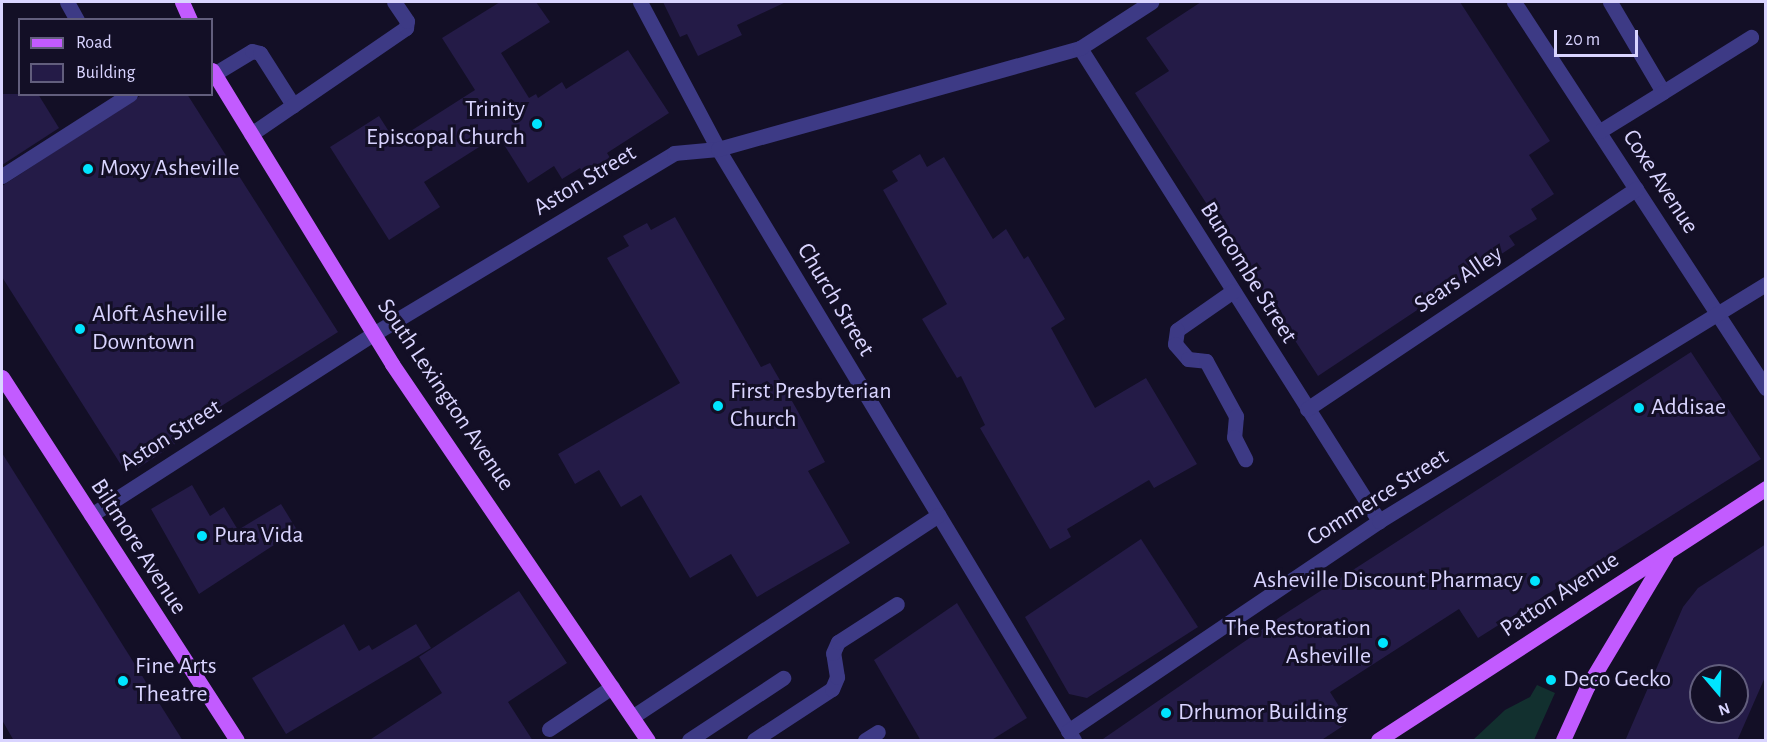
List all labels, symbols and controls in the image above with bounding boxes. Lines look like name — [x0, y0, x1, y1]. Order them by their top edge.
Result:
legend — [18, 18, 213, 96]
scale bar — [1557, 18, 1641, 56]
text: 20 m — [1565, 31, 1600, 49]
text: Road — [76, 34, 112, 52]
text: Building — [76, 64, 135, 82]
place label: Trinity Episcopal Church — [366, 96, 525, 152]
marker: Trinity Episcopal Church — [530, 117, 544, 131]
street label: Coxe Avenue — [1616, 124, 1704, 240]
street label: Aston Street — [529, 139, 641, 223]
place label: Moxy Asheville — [100, 155, 240, 183]
marker: Moxy Asheville — [81, 162, 95, 176]
street label: Buncombe Street — [1193, 197, 1303, 349]
street label: Church Street — [790, 238, 880, 362]
street label: Sears Alley — [1409, 240, 1509, 320]
street label: South Lexington Avenue — [370, 294, 520, 496]
place label: Aloft Asheville Downtown — [92, 301, 227, 357]
marker: Aloft Asheville Downtown — [73, 322, 87, 336]
place label: First Presbyterian Church — [730, 378, 892, 434]
street label: Aston Street — [115, 393, 227, 479]
place label: Addisae — [1651, 394, 1726, 422]
marker: First Presbyterian Church — [711, 399, 725, 413]
marker: Addisae — [1632, 401, 1646, 415]
street label: Commerce Street — [1302, 443, 1454, 553]
street label: Biltmore Avenue — [84, 474, 192, 620]
place label: Pura Vida — [214, 522, 304, 550]
marker: Pura Vida — [195, 529, 209, 543]
street label: Patton Avenue — [1495, 546, 1625, 644]
place label: Asheville Discount Pharmacy — [1253, 567, 1523, 595]
marker: Asheville Discount Pharmacy — [1528, 574, 1542, 588]
place label: The Restoration Asheville — [1225, 615, 1371, 671]
marker: The Restoration Asheville — [1376, 636, 1390, 650]
place label: Fine Arts Theatre — [135, 653, 217, 709]
north arrow — [1689, 664, 1749, 724]
place label: Deco Gecko — [1563, 666, 1671, 694]
marker: Deco Gecko — [1544, 673, 1558, 687]
marker: Fine Arts Theatre — [116, 674, 130, 688]
place label: Drhumor Building — [1178, 699, 1347, 727]
text: N — [1716, 700, 1732, 719]
marker: Drhumor Building — [1159, 706, 1173, 720]

